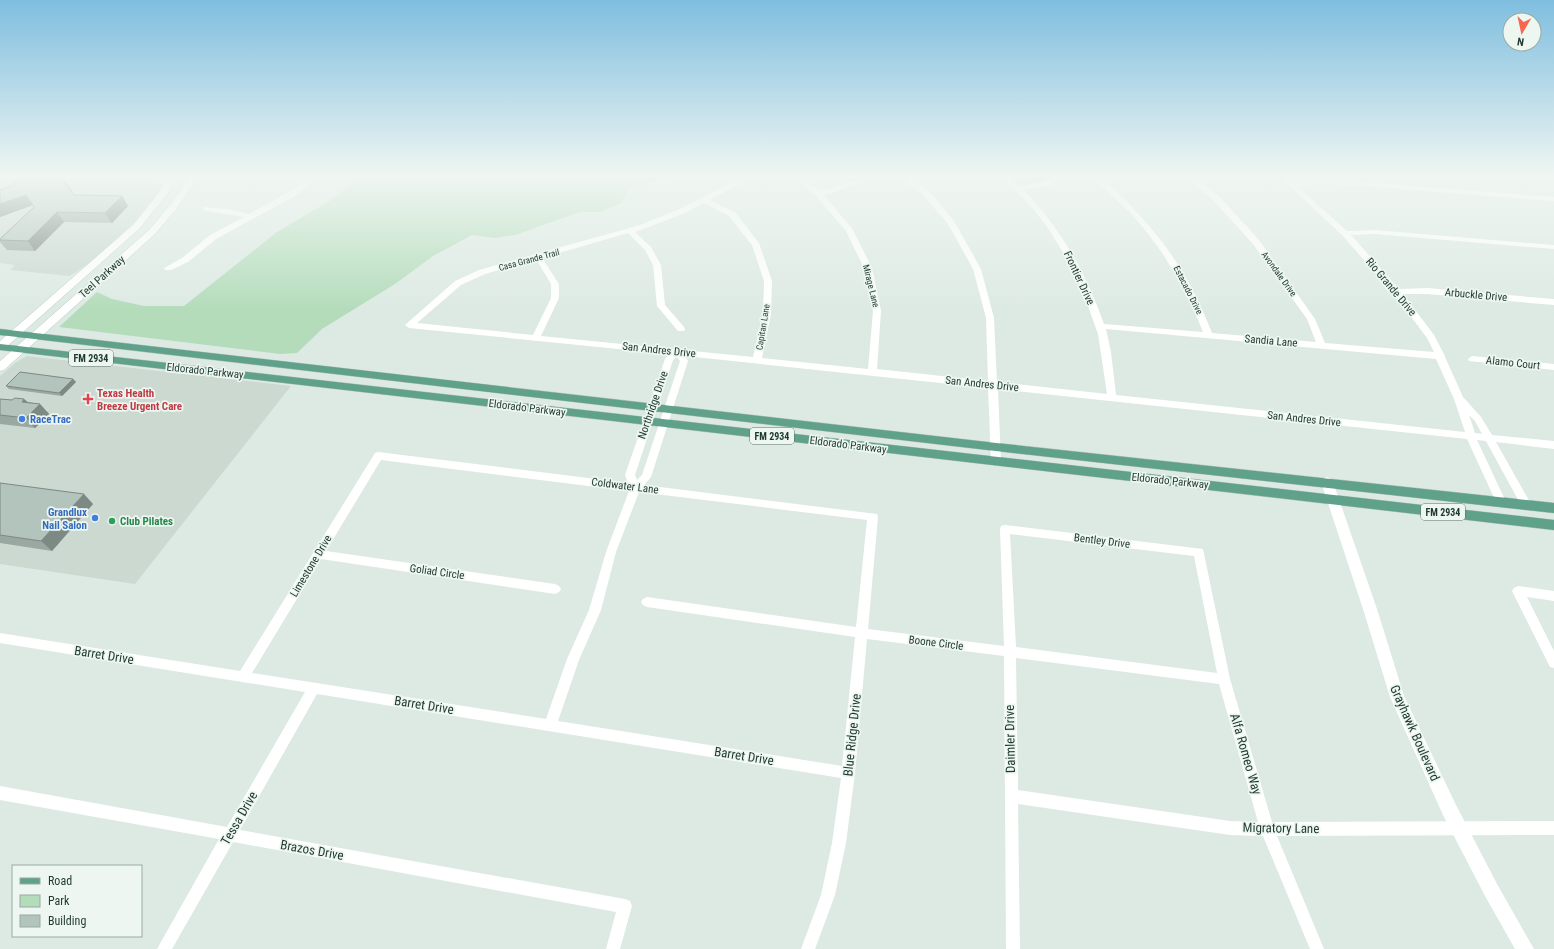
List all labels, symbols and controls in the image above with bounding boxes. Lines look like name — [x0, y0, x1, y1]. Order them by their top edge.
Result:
north arrow — [1502, 12, 1542, 52]
text: N — [1516, 34, 1525, 48]
street label: Casa Grande Trail — [498, 247, 560, 273]
street label: Frontier Drive — [1061, 249, 1097, 307]
street label: Avondale Drive — [1259, 250, 1299, 298]
street label: Teel Parkway — [76, 253, 128, 301]
street label: Rio Grande Drive — [1363, 255, 1419, 319]
street label: Mirage Lane — [861, 264, 881, 308]
street label: Estacado Drive — [1172, 264, 1204, 316]
street label: Arbuckle Drive — [1444, 286, 1508, 304]
street label: Capitan Lane — [754, 303, 772, 351]
street label: Sandia Lane — [1244, 332, 1298, 350]
street label: San Andres Drive — [622, 340, 696, 360]
road number: FM 2934 — [69, 350, 113, 366]
street label: Alamo Court — [1485, 354, 1541, 372]
street label: Eldorado Parkway — [166, 360, 245, 382]
street label: Northridge Drive — [635, 369, 671, 441]
street label: San Andres Drive — [945, 374, 1019, 394]
place label: Texas Health Breeze Urgent Care — [97, 387, 182, 413]
marker: Texas Health Breeze Urgent Care — [82, 393, 94, 405]
street label: Eldorado Parkway — [488, 397, 567, 419]
street label: San Andres Drive — [1267, 409, 1341, 429]
place label: RaceTrac — [30, 413, 71, 426]
marker: RaceTrac — [17, 414, 27, 424]
road number: FM 2934 — [750, 428, 794, 444]
street label: Eldorado Parkway — [809, 434, 888, 456]
street label: Eldorado Parkway — [1131, 470, 1210, 492]
street label: Coldwater Lane — [591, 475, 659, 497]
road number: FM 2934 — [1421, 504, 1465, 520]
place label: Grandlux Nail Salon — [42, 506, 87, 532]
marker: Grandlux Nail Salon — [90, 513, 100, 523]
place label: Club Pilates — [120, 515, 173, 528]
marker: Club Pilates — [107, 516, 117, 526]
street label: Bentley Drive — [1073, 531, 1131, 551]
street label: Limestone Drive — [287, 533, 335, 599]
street label: Goliad Circle — [409, 562, 465, 582]
street label: Boone Circle — [908, 633, 964, 653]
street label: Barret Drive — [73, 643, 135, 667]
street label: Grayhawk Boulevard — [1387, 683, 1443, 783]
street label: Barret Drive — [393, 693, 455, 717]
street label: Blue Ridge Drive — [840, 693, 864, 777]
street label: Daimler Drive — [1002, 705, 1018, 773]
street label: Alfa Romeo Way — [1227, 712, 1265, 797]
street label: Barret Drive — [713, 744, 775, 768]
street label: Tessa Drive — [218, 789, 260, 847]
street label: Migratory Lane — [1243, 820, 1319, 836]
street label: Brazos Drive — [279, 837, 345, 863]
legend — [12, 865, 142, 937]
text: Road — [48, 874, 72, 888]
text: Park — [48, 894, 70, 908]
text: Building — [48, 914, 86, 928]

